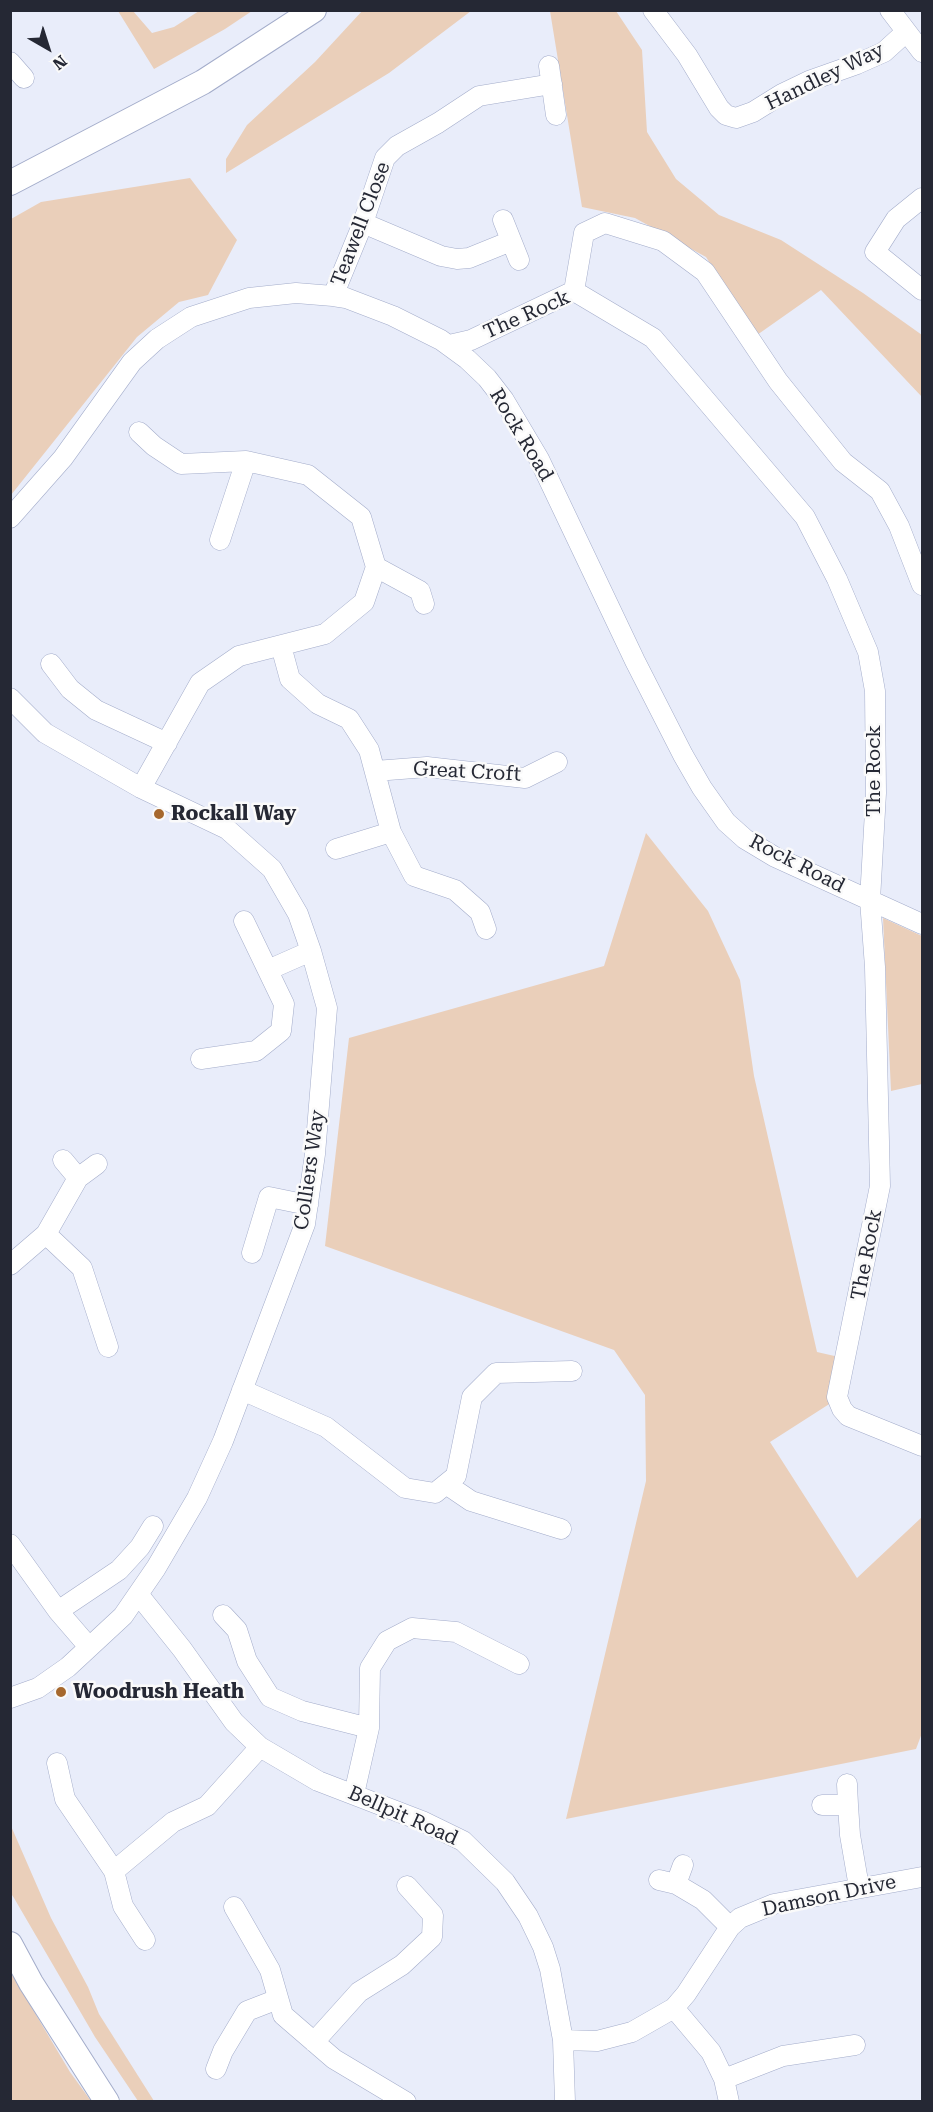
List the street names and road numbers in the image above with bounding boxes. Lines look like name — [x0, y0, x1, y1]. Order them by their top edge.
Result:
street label: Handley Way — [762, 38, 888, 116]
street label: Teawell Close — [326, 159, 396, 289]
street label: The Rock — [480, 285, 574, 345]
street label: Rock Road — [484, 384, 558, 486]
street label: The Rock — [862, 725, 886, 817]
street label: Great Croft — [412, 757, 522, 787]
street label: Rock Road — [745, 830, 849, 898]
street label: Colliers Way — [290, 1108, 330, 1232]
street label: The Rock — [846, 1208, 888, 1302]
street label: Bellpit Road — [344, 1781, 462, 1851]
street label: Damson Drive — [760, 1870, 898, 1922]

